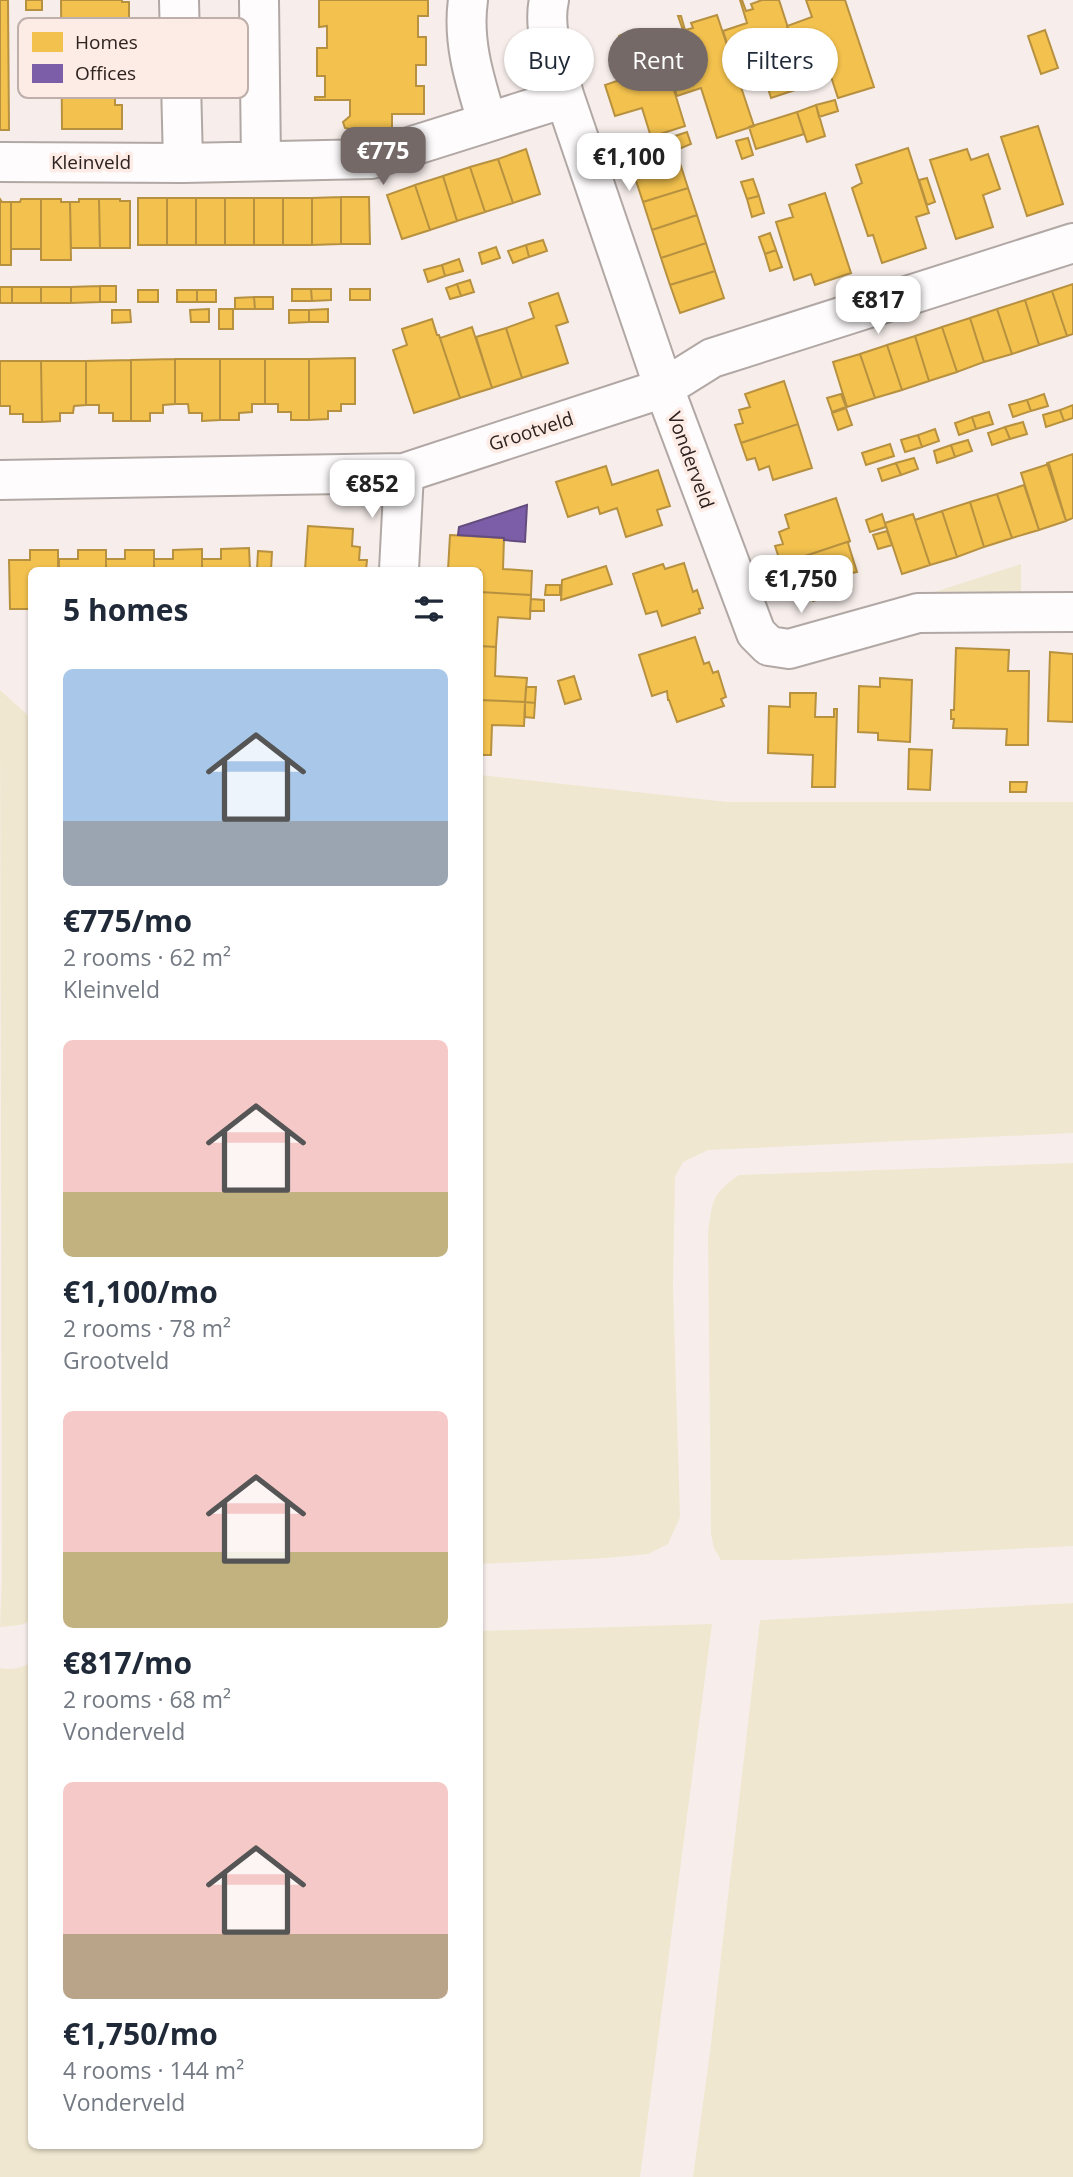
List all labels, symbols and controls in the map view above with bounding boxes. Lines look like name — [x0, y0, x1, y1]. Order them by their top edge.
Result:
legend — [18, 18, 248, 98]
chip: Buy — [504, 28, 594, 91]
chip: Rent — [608, 28, 708, 91]
chip: Filters — [722, 28, 838, 91]
text: Homes — [75, 29, 138, 55]
text: Offices — [75, 60, 136, 86]
pin: €775 — [342, 128, 424, 187]
text: €775 — [357, 134, 409, 166]
pin: €1,100 — [572, 134, 686, 193]
text: €1,100 — [593, 140, 665, 172]
street label: Kleinveld — [51, 149, 131, 175]
pin: €817 — [837, 276, 919, 336]
text: €817 — [852, 283, 904, 315]
street label: Grootveld — [485, 405, 577, 457]
street label: Vonderveld — [662, 408, 720, 512]
pin: €852 — [331, 461, 413, 520]
text: €852 — [346, 467, 398, 499]
pin: €1,750 — [744, 556, 858, 615]
text: €1,750 — [765, 562, 837, 594]
text: 5 homes — [63, 589, 188, 630]
icon: filters — [410, 590, 448, 628]
icon: home — [193, 714, 319, 840]
text: €775/mo — [63, 900, 192, 941]
text: 2 rooms · 62 m² — [63, 941, 231, 973]
text: Kleinveld — [63, 973, 160, 1005]
icon: home — [193, 1085, 319, 1211]
text: €1,100/mo — [63, 1271, 218, 1312]
text: 2 rooms · 78 m² — [63, 1312, 231, 1344]
text: Grootveld — [63, 1344, 169, 1376]
icon: home — [193, 1456, 319, 1582]
text: €817/mo — [63, 1642, 192, 1683]
text: 2 rooms · 68 m² — [63, 1683, 231, 1715]
text: Vonderveld — [63, 1715, 185, 1747]
icon: home — [193, 1827, 319, 1953]
text: €1,750/mo — [63, 2013, 218, 2054]
text: 4 rooms · 144 m² — [63, 2054, 244, 2086]
text: Vonderveld — [63, 2086, 185, 2118]

